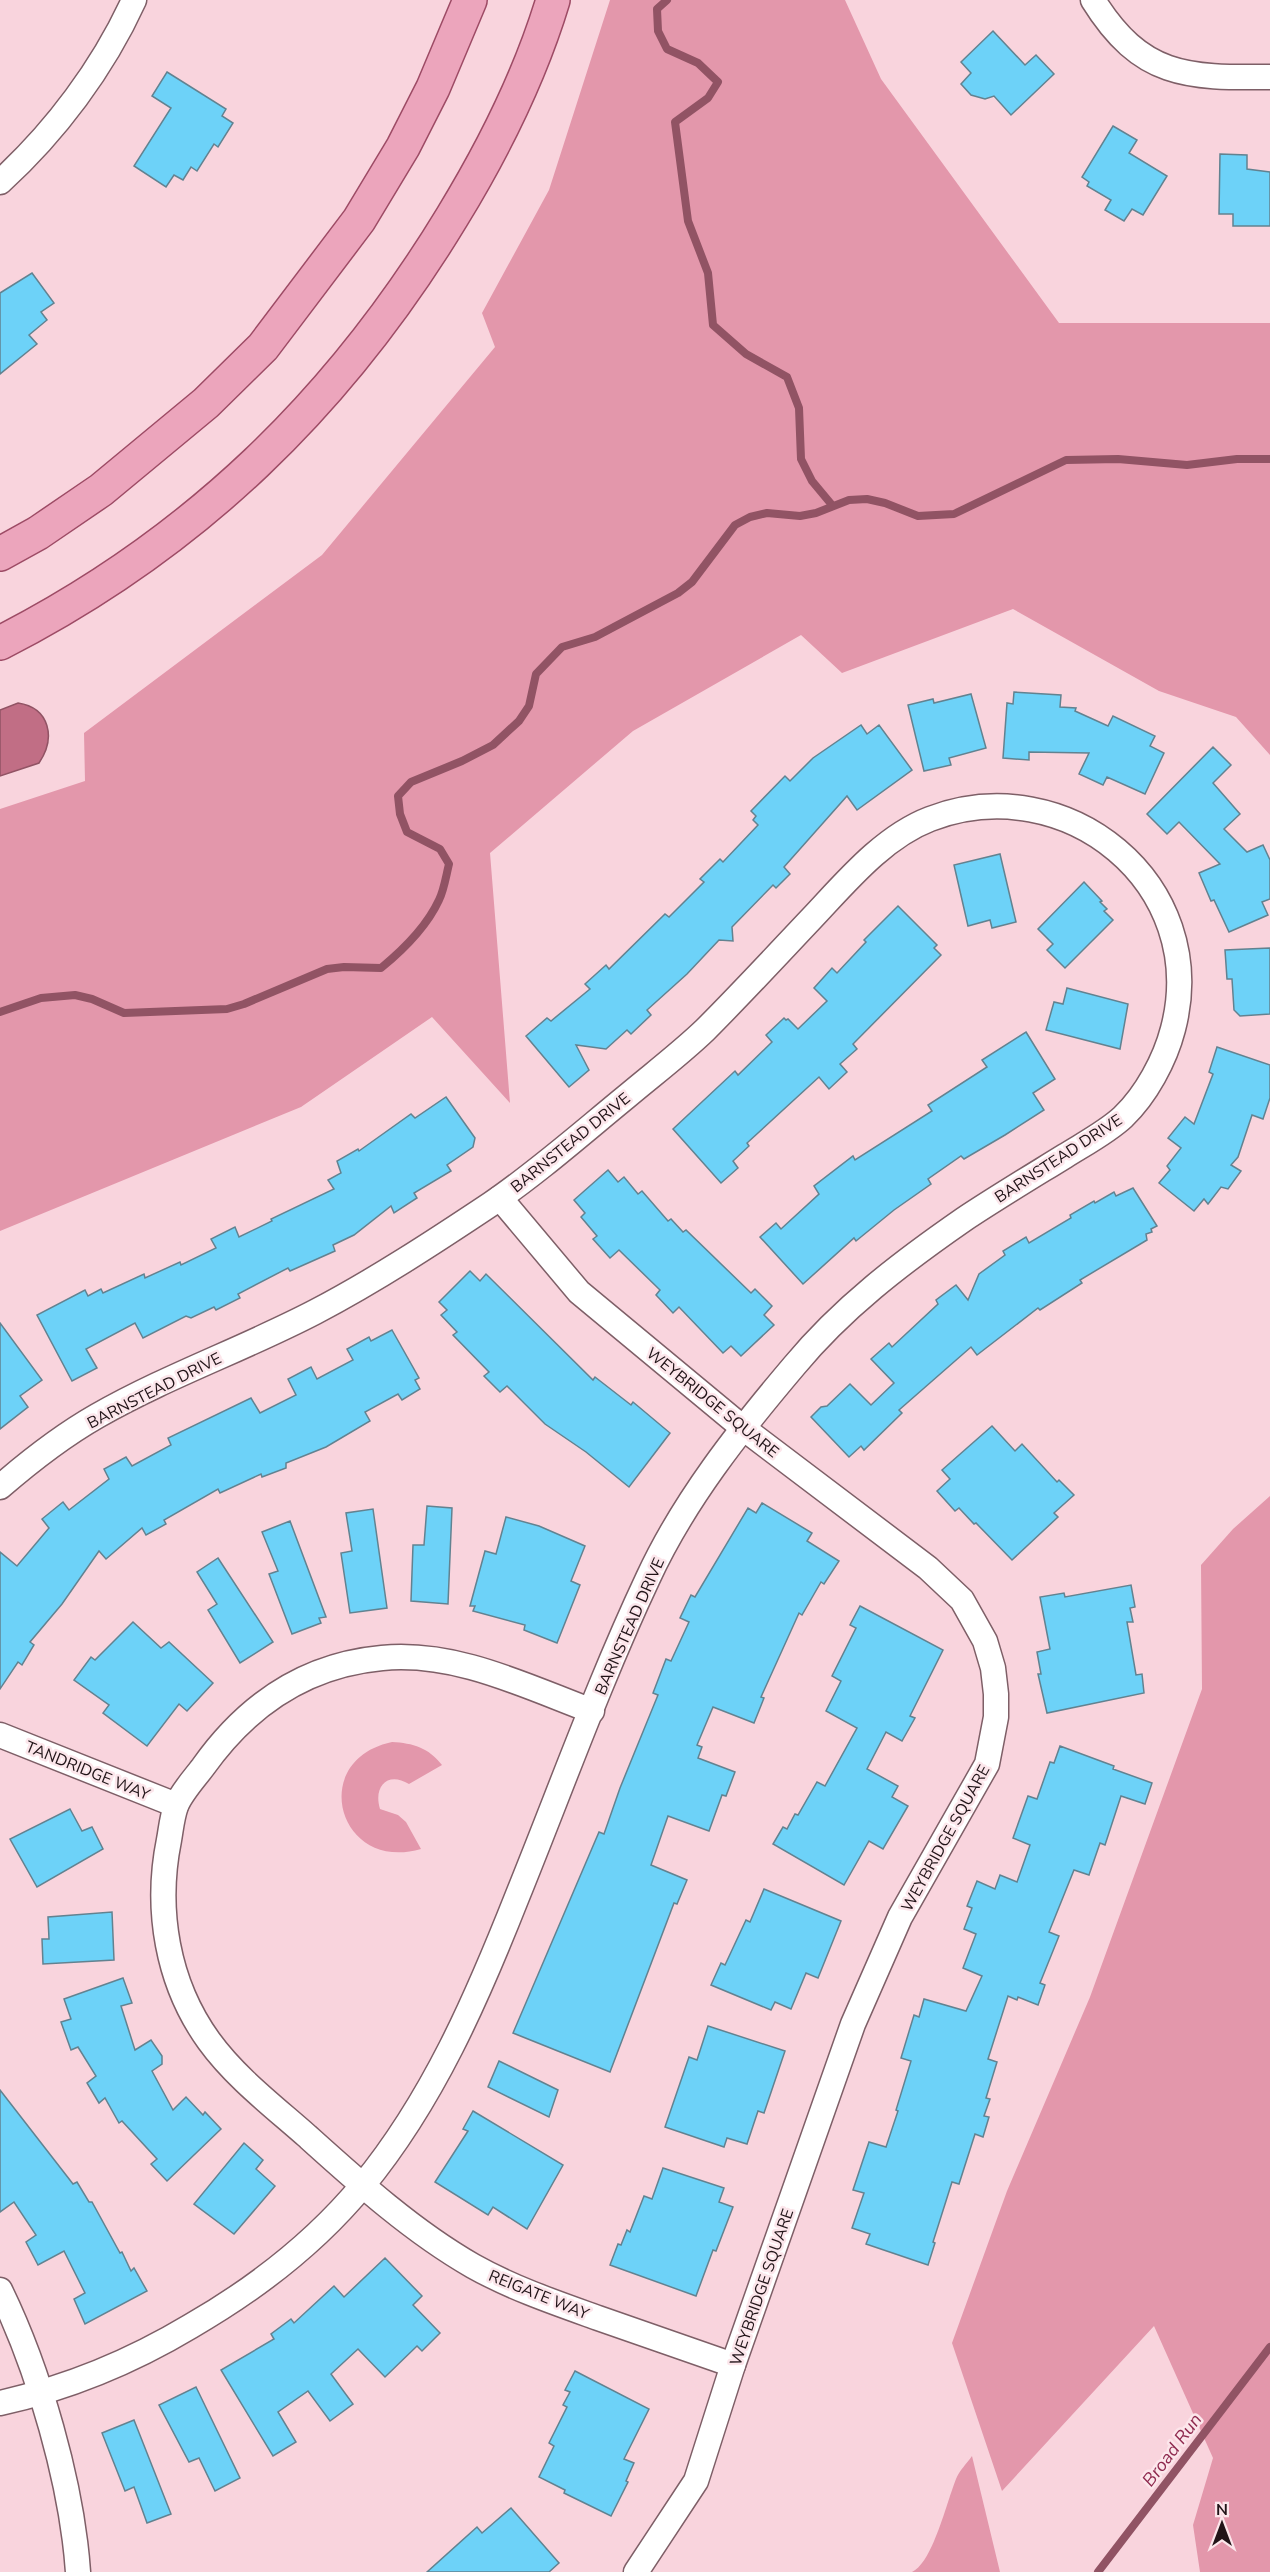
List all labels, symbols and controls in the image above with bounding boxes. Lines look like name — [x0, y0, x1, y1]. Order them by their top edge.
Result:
street label: BARNSTEAD DRIVE — [506, 1088, 635, 1198]
street label: BARNSTEAD DRIVE — [991, 1109, 1127, 1208]
street label: WEYBRIDGE SQUARE — [642, 1342, 783, 1463]
street label: BARNSTEAD DRIVE — [84, 1348, 225, 1434]
street label: BARNSTEAD DRIVE — [590, 1554, 670, 1698]
street label: TANDRIDGE WAY — [22, 1736, 154, 1806]
street label: WEYBRIDGE SQUARE — [896, 1761, 995, 1916]
street label: WEYBRIDGE SQUARE — [725, 2206, 799, 2369]
street label: REIGATE WAY — [485, 2265, 592, 2325]
water label: Broad Run — [1137, 2409, 1207, 2491]
north arrow — [1192, 2494, 1252, 2554]
text: N — [1216, 2499, 1228, 2521]

